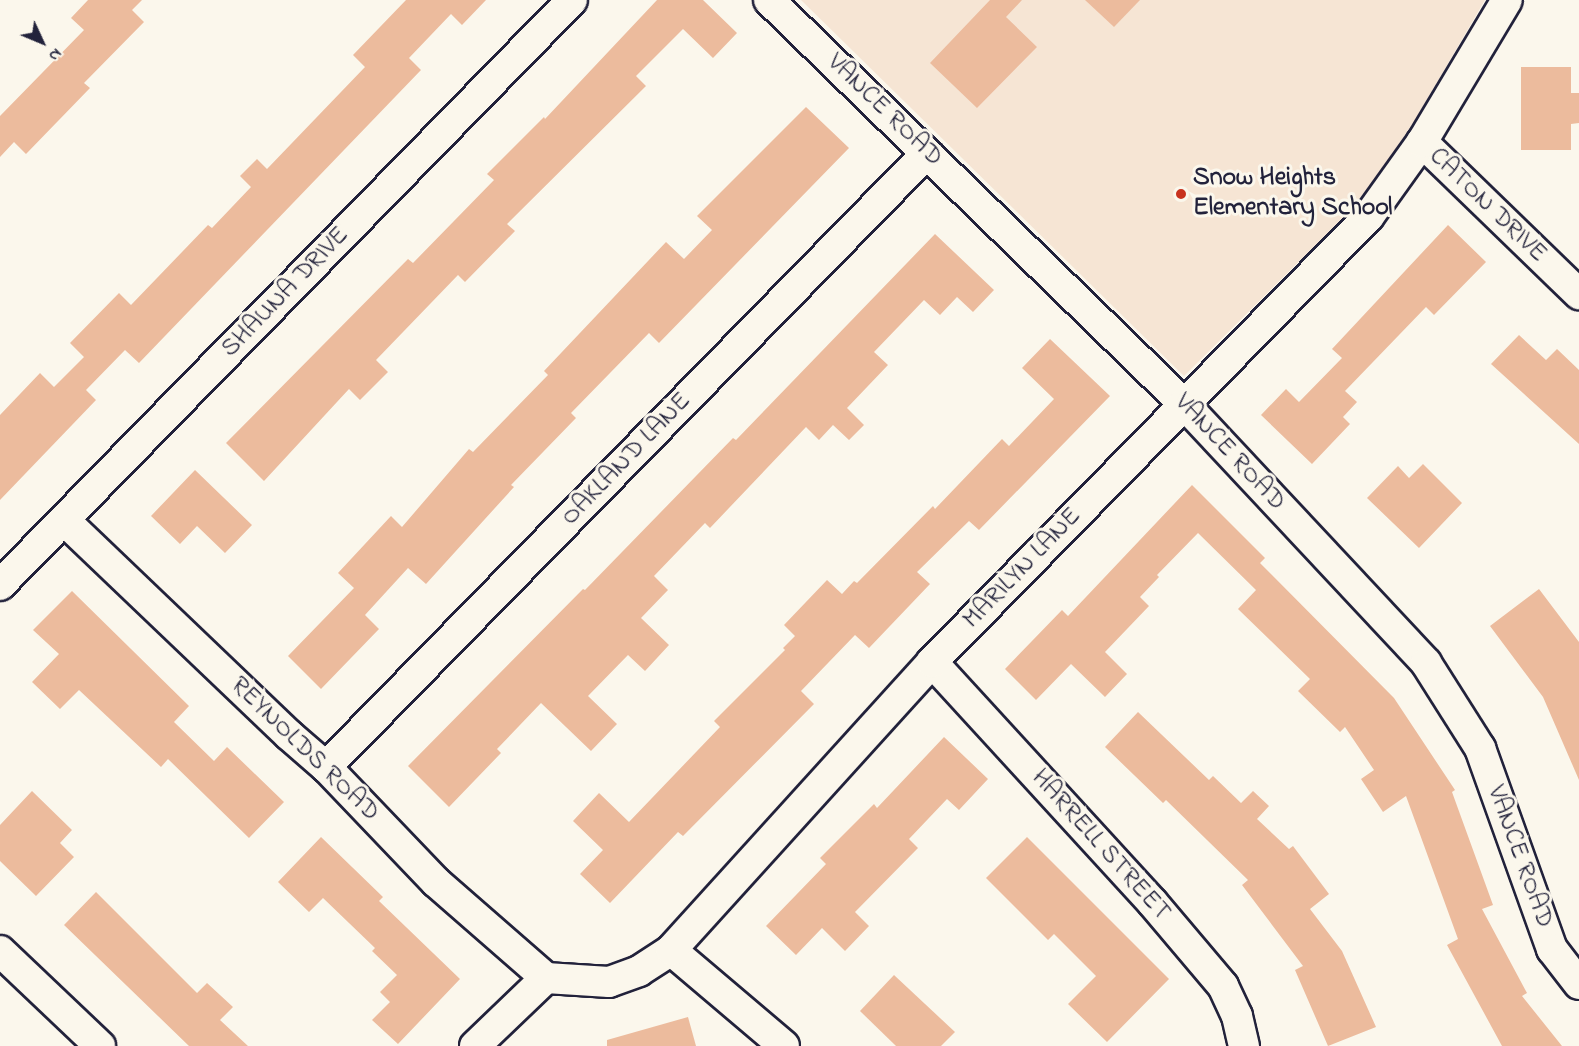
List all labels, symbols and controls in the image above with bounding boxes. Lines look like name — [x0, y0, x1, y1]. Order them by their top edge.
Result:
north arrow — [12, 12, 72, 72]
text: N — [43, 42, 67, 67]
street label: VANCE ROAD — [820, 48, 948, 174]
street label: CATON DRIVE — [1421, 142, 1553, 270]
place label: Snow Heights Elementary School — [1193, 163, 1392, 224]
marker: Snow Heights Elementary School — [1174, 187, 1188, 201]
street label: SHAUNA DRIVE — [216, 221, 356, 365]
street label: OAKLAND LANE — [556, 387, 698, 533]
street label: VANCE ROAD — [1167, 388, 1291, 518]
street label: MARILYN LANE — [957, 502, 1089, 636]
street label: REYNOLDS ROAD — [223, 671, 385, 829]
street label: HARRELL STREET — [1024, 764, 1176, 928]
street label: VANCE ROAD — [1479, 782, 1559, 932]

